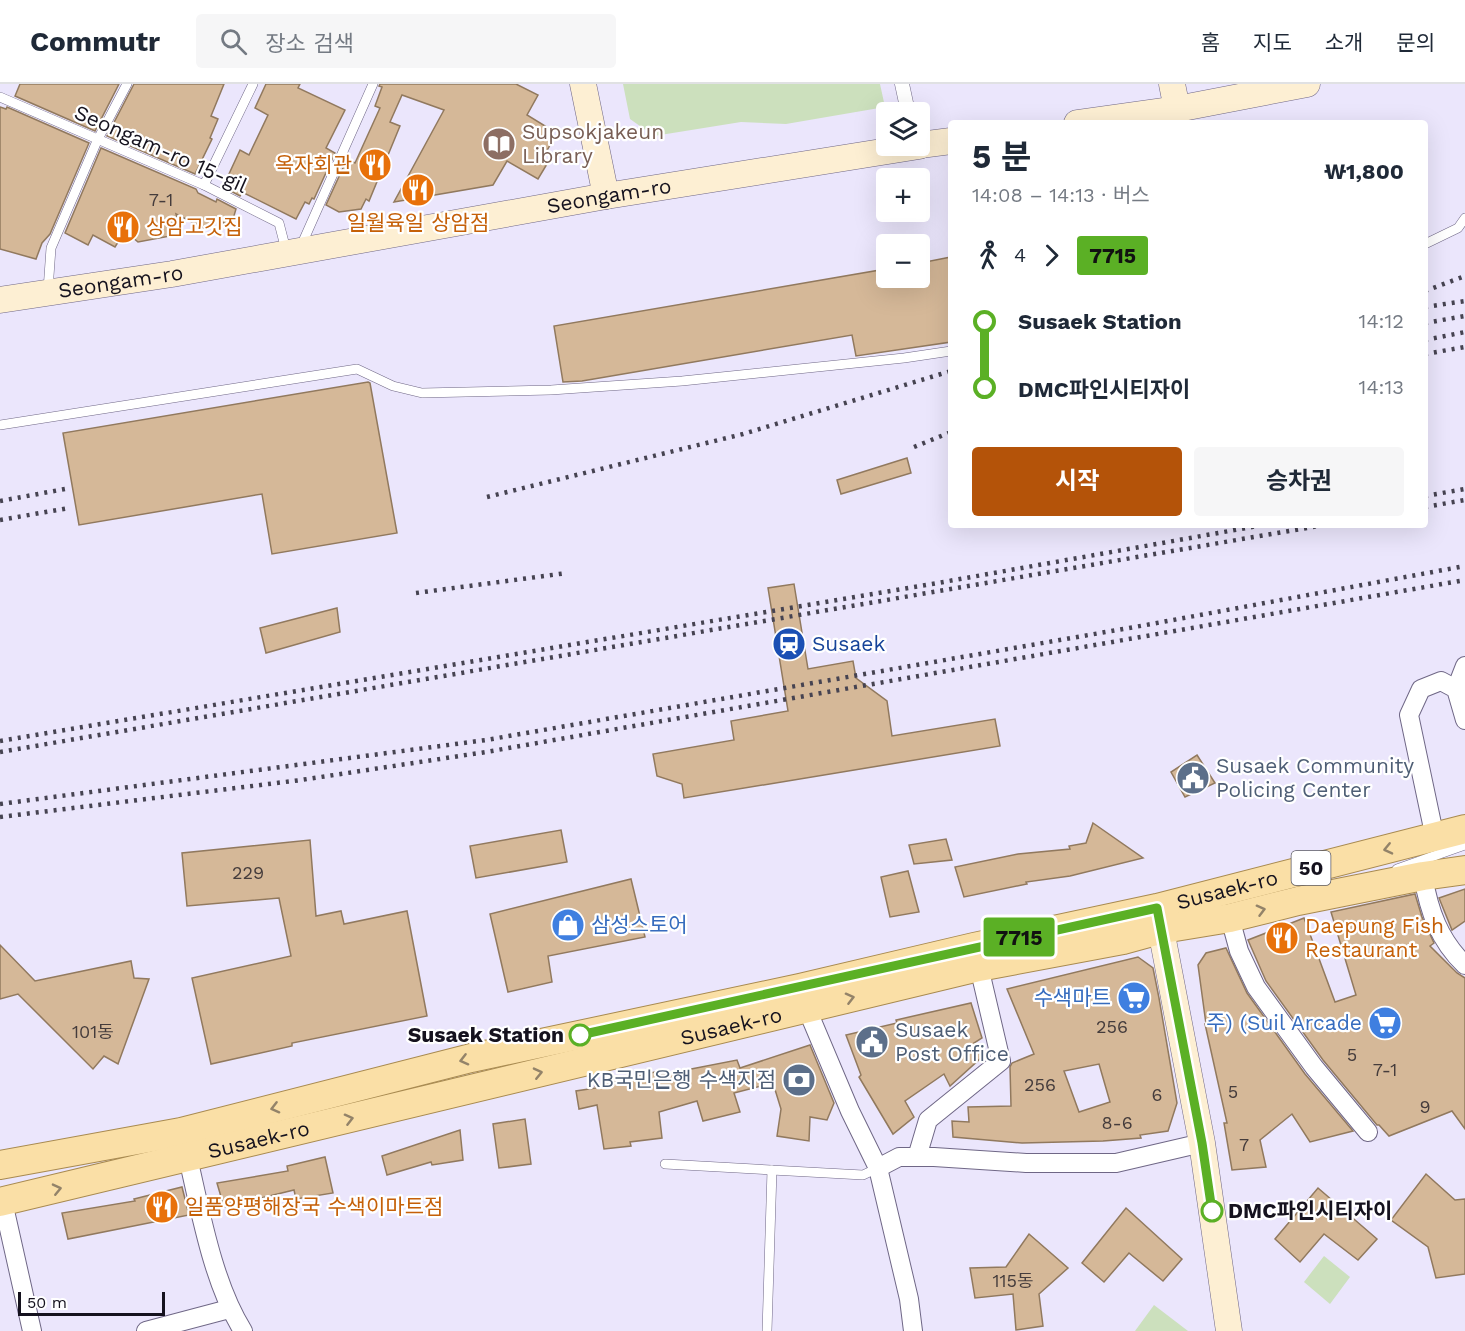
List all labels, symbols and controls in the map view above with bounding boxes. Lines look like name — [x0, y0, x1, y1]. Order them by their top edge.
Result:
search box — [196, 14, 616, 68]
text: Commutr — [30, 25, 160, 58]
icon: search — [217, 25, 250, 58]
text: 홈 — [1201, 30, 1220, 55]
text: 지도 — [1253, 30, 1292, 55]
text: 소개 — [1325, 30, 1363, 55]
text: 문의 — [1396, 30, 1435, 55]
text: 장소 검색 — [265, 31, 354, 56]
street label: Seongam-ro 15-gil — [71, 99, 252, 198]
map controls — [876, 102, 930, 288]
button: layers — [876, 102, 930, 156]
place label: Supsokjakeun Library — [522, 119, 664, 168]
library icon: Supsokjakeun Library — [481, 126, 517, 162]
text: 5 분 — [972, 137, 1031, 176]
restaurant icon: 옥자회관 — [357, 147, 393, 183]
place label: 옥자회관 — [275, 152, 352, 177]
text: ₩1,800 — [1324, 159, 1404, 184]
button: + — [876, 168, 930, 222]
restaurant icon: 일월육일 상암점 — [400, 172, 436, 208]
street label: Seongam-ro — [545, 173, 673, 218]
text: 14:08 – 14:13 · 버스 — [972, 183, 1150, 207]
house number: 7-1 — [149, 189, 173, 210]
restaurant icon: 상암고깃집 — [105, 209, 141, 245]
place label: 일월육일 상암점 — [347, 210, 489, 235]
place label: 상암고깃집 — [146, 214, 243, 239]
button: − — [876, 234, 930, 288]
icon: walk — [972, 239, 1005, 272]
icon: forward — [1035, 239, 1068, 272]
text: 4 — [1014, 243, 1026, 267]
text: 7715 — [1089, 243, 1136, 268]
street label: Seongam-ro — [56, 259, 185, 303]
text: Susaek Station — [1018, 309, 1182, 334]
text: 14:12 — [1359, 309, 1404, 333]
text: 14:13 — [1359, 375, 1404, 399]
text: DMC파인시티자이 — [1018, 377, 1190, 402]
button: 시작 — [972, 447, 1182, 516]
button: 승차권 — [1194, 447, 1404, 516]
station icon: Susaek — [771, 626, 807, 662]
place label: Susaek — [812, 631, 885, 656]
place label: Susaek Community Policing Center — [1216, 753, 1414, 802]
public building icon: Susaek Community Policing Center — [1175, 760, 1211, 796]
one-way arrow — [1383, 842, 1393, 855]
road number: 50 — [1292, 851, 1330, 885]
house number: 229 — [232, 862, 264, 883]
street label: Susaek-ro — [1174, 865, 1280, 915]
one-way arrow — [1255, 905, 1266, 917]
shop icon: 삼성스토어 — [550, 907, 586, 943]
place label: 삼성스토어 — [591, 912, 688, 937]
place label: Daepung Fish Restaurant — [1305, 913, 1444, 962]
line badge: 7715 — [977, 918, 1061, 956]
restaurant icon: Daepung Fish Restaurant — [1264, 920, 1300, 956]
text: 7715 — [996, 925, 1042, 950]
supermarket icon: 수색마트 — [1116, 980, 1152, 1016]
place label: 수색마트 — [1034, 985, 1111, 1010]
one-way arrow — [845, 993, 855, 1006]
street label: Susaek-ro — [678, 1002, 784, 1050]
supermarket icon: 주) (Suil Arcade — [1367, 1005, 1403, 1041]
place label: 주) (Suil Arcade — [1206, 1010, 1362, 1035]
house number: 256 — [1096, 1016, 1128, 1037]
place label: Susaek Post Office — [895, 1017, 1009, 1066]
house number: 101동 — [72, 1021, 114, 1042]
place label: Susaek Station — [408, 1022, 564, 1047]
marker: Susaek Station — [569, 1024, 591, 1046]
public building icon: Susaek Post Office — [854, 1024, 890, 1060]
house number: 5 — [1347, 1044, 1357, 1065]
one-way arrow — [459, 1052, 469, 1065]
house number: 7-1 — [1373, 1059, 1397, 1080]
bank icon: KB국민은행 수색지점 — [781, 1062, 817, 1098]
one-way arrow — [533, 1067, 543, 1080]
place label: KB국민은행 수색지점 — [587, 1067, 776, 1092]
house number: 256 — [1024, 1074, 1056, 1095]
house number: 5 — [1228, 1081, 1238, 1102]
house number: 6 — [1152, 1084, 1162, 1105]
house number: 9 — [1419, 1096, 1431, 1117]
one-way arrow — [270, 1100, 280, 1113]
house number: 8-6 — [1101, 1112, 1133, 1133]
one-way arrow — [343, 1113, 353, 1126]
street label: Susaek-ro — [205, 1115, 312, 1164]
house number: 7 — [1239, 1134, 1249, 1155]
one-way arrow — [52, 1183, 62, 1196]
restaurant icon: 일품양평해장국 수색이마트점 — [144, 1189, 180, 1225]
place label: 일품양평해장국 수색이마트점 — [185, 1194, 443, 1219]
place label: DMC파인시티자이 — [1228, 1198, 1392, 1223]
marker: DMC파인시티자이 — [1201, 1200, 1223, 1222]
house number: 115동 — [992, 1270, 1034, 1291]
scale bar — [18, 1289, 165, 1316]
text: 50 m — [27, 1293, 67, 1312]

